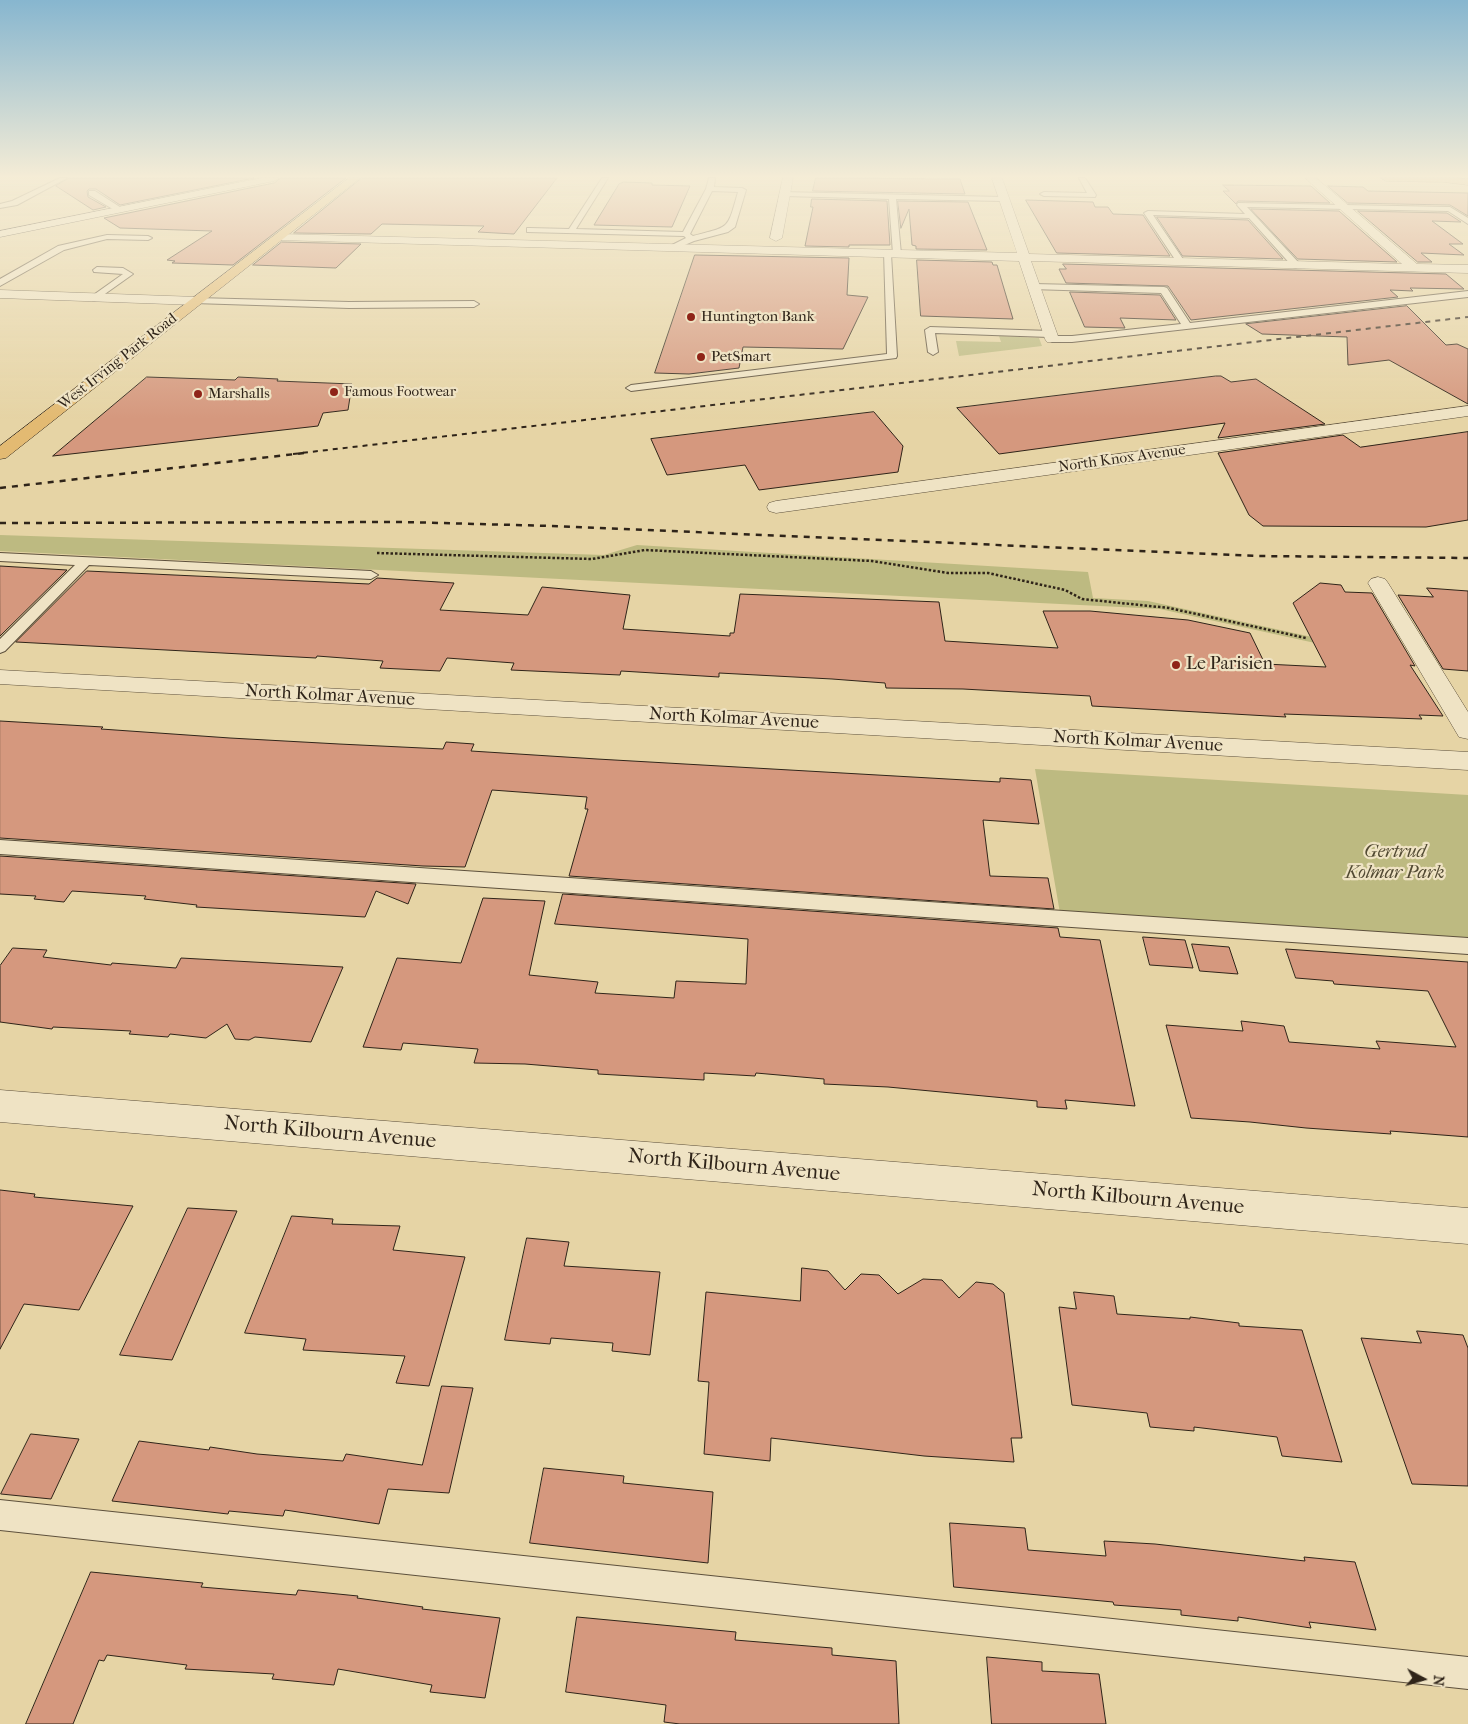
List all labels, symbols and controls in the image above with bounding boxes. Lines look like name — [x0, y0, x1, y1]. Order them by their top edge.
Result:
place label: Huntington Bank — [701, 308, 814, 326]
street label: West Irving Park Road — [55, 310, 181, 414]
marker: Huntington Bank — [685, 311, 697, 323]
place label: PetSmart — [711, 348, 771, 366]
marker: PetSmart — [695, 351, 707, 363]
place label: Famous Footwear — [344, 383, 456, 401]
place label: Marshalls — [208, 385, 270, 403]
marker: Famous Footwear — [328, 386, 340, 398]
marker: Marshalls — [192, 388, 204, 400]
street label: North Knox Avenue — [1057, 441, 1187, 477]
place label: Le Parisien — [1186, 654, 1273, 676]
marker: Le Parisien — [1170, 659, 1182, 671]
street label: North Kolmar Avenue — [244, 681, 416, 711]
street label: North Kolmar Avenue — [648, 704, 820, 734]
street label: North Kolmar Avenue — [1052, 727, 1224, 757]
park label: Gertrud Kolmar Park — [1346, 842, 1444, 884]
street label: North Kilbourn Avenue — [223, 1111, 437, 1155]
street label: North Kilbourn Avenue — [627, 1144, 841, 1188]
street label: North Kilbourn Avenue — [1031, 1177, 1245, 1221]
north arrow — [1398, 1654, 1448, 1704]
text: N — [1429, 1674, 1447, 1687]

